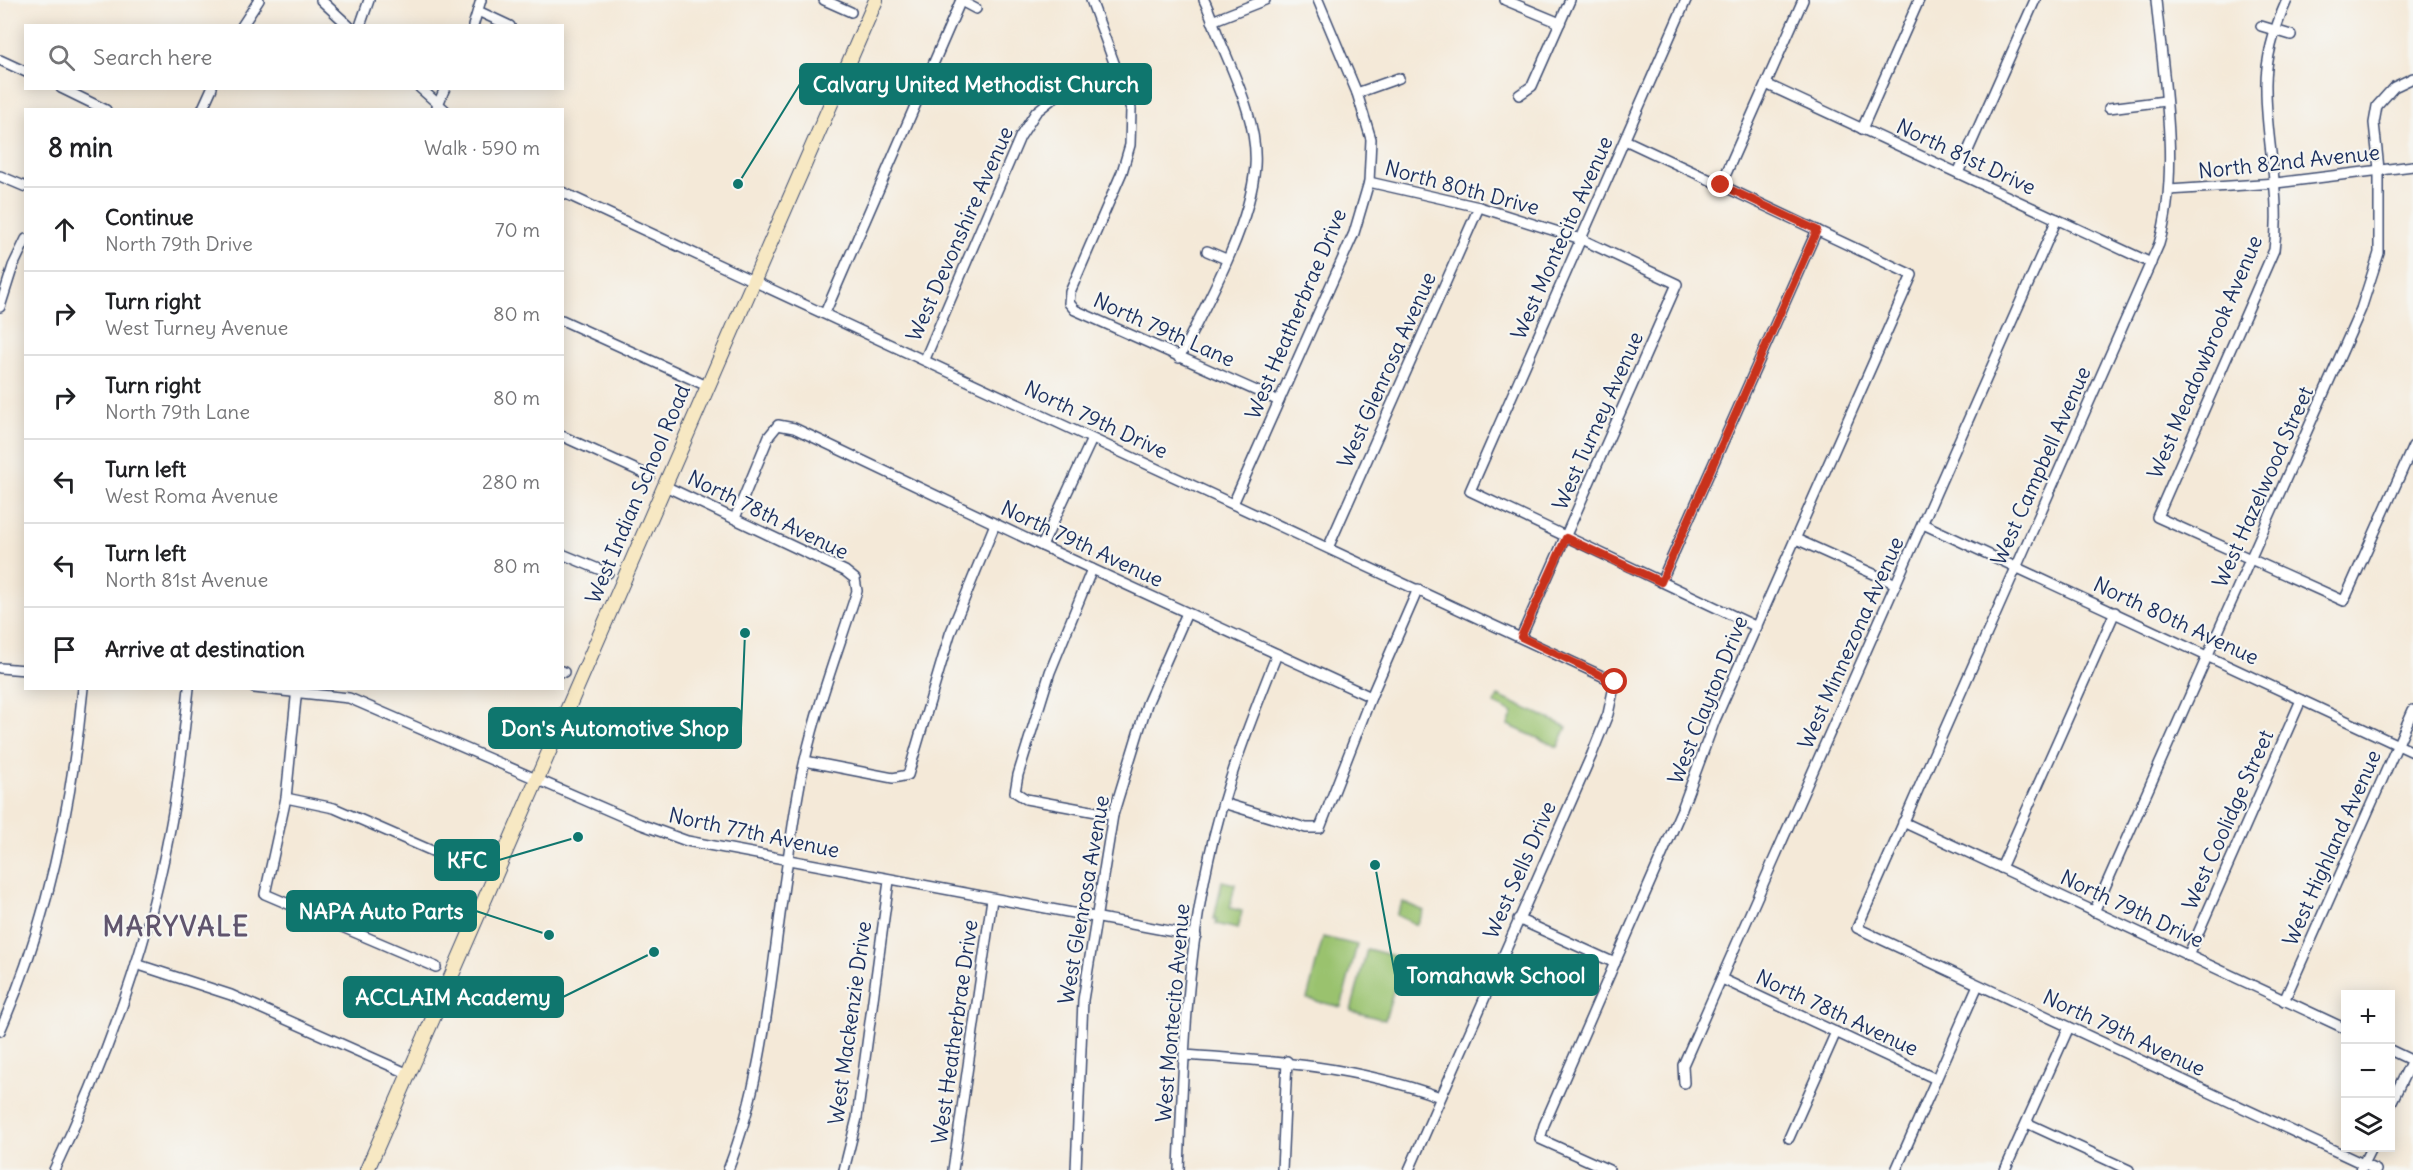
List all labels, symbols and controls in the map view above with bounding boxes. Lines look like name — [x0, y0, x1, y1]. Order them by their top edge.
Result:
search box — [24, 24, 564, 90]
icon: search — [45, 41, 78, 74]
text: Search here — [93, 43, 212, 71]
callout: Calvary United Methodist Church — [800, 64, 1151, 104]
text: Calvary United Methodist Church — [813, 70, 1140, 98]
street label: North 81st Drive — [1892, 112, 2040, 201]
street label: West Devonshire Avenue — [900, 122, 1019, 346]
text: 8 min — [48, 131, 113, 164]
street label: West Montecito Avenue — [1505, 132, 1619, 344]
text: Walk · 590 m — [424, 135, 540, 160]
street label: North 82nd Avenue — [2197, 139, 2381, 184]
street label: North 80th Drive — [1382, 154, 1542, 221]
route end — [1707, 171, 1733, 197]
text: Continue — [105, 203, 194, 231]
street label: West Heatherbrae Drive — [1239, 204, 1352, 423]
icon: ahead — [48, 213, 81, 246]
text: 70 m — [495, 217, 540, 242]
text: North 79th Drive — [105, 231, 253, 256]
street label: West Meadowbrook Avenue — [2141, 231, 2268, 483]
street label: West Glenrosa Avenue — [1331, 268, 1442, 472]
street label: North 79th Lane — [1089, 286, 1239, 373]
text: Turn right — [105, 287, 201, 315]
icon: right — [48, 297, 81, 330]
text: 80 m — [493, 301, 540, 326]
text: West Turney Avenue — [105, 315, 288, 340]
street label: West Turney Avenue — [1546, 327, 1649, 514]
street label: West Campbell Avenue — [1984, 362, 2097, 569]
text: Turn right — [105, 371, 201, 399]
street label: North 79th Drive — [1020, 375, 1172, 465]
street label: West Indian School Road — [579, 380, 696, 608]
icon: right — [48, 381, 81, 414]
street label: West Hazelwood Street — [2206, 382, 2319, 592]
text: 80 m — [493, 385, 540, 410]
text: North 79th Lane — [105, 399, 250, 424]
text: Turn left — [105, 455, 186, 483]
street label: North 78th Avenue — [683, 464, 853, 565]
icon: left — [48, 465, 81, 498]
text: 280 m — [482, 469, 540, 494]
text: West Roma Avenue — [105, 483, 278, 508]
street label: North 79th Avenue — [997, 494, 1168, 593]
street label: West Minnezona Avenue — [1791, 532, 1910, 753]
text: Turn left — [105, 539, 186, 567]
icon: left — [48, 549, 81, 582]
text: 80 m — [493, 553, 540, 578]
text: North 81st Avenue — [105, 567, 268, 592]
street label: North 80th Avenue — [2089, 570, 2263, 671]
street label: West Clayton Drive — [1661, 612, 1754, 788]
icon: arrive — [48, 633, 81, 666]
text: Arrive at destination — [105, 635, 305, 663]
route start — [1601, 668, 1627, 694]
callout: Don's Automotive Shop — [489, 708, 741, 748]
text: Don's Automotive Shop — [501, 714, 729, 742]
street label: West Coolidge Street — [2176, 726, 2279, 914]
street label: West Highland Avenue — [2276, 746, 2387, 950]
street label: West Glenrosa Avenue — [1052, 793, 1115, 1007]
street label: West Sells Drive — [1477, 797, 1562, 943]
street label: North 77th Avenue — [666, 801, 842, 864]
callout: KFC — [435, 840, 499, 880]
text: KFC — [447, 846, 488, 874]
street label: North 79th Drive — [2056, 864, 2208, 954]
callout: NAPA Auto Parts — [287, 891, 476, 931]
text: NAPA Auto Parts — [299, 897, 463, 925]
street label: West Montecito Avenue — [1149, 902, 1196, 1124]
district label: MARYVALE — [102, 909, 250, 943]
street label: West Heatherbrae Drive — [925, 918, 984, 1146]
street label: West Mackenzie Drive — [822, 919, 877, 1127]
callout: Tomahawk School — [1395, 955, 1598, 995]
text: Tomahawk School — [1406, 961, 1586, 989]
street label: North 78th Avenue — [1752, 963, 1923, 1062]
callout: ACCLAIM Academy — [344, 977, 563, 1017]
text: ACCLAIM Academy — [355, 983, 551, 1011]
street label: North 79th Avenue — [2039, 983, 2210, 1082]
map controls — [2341, 990, 2395, 1152]
button: + — [2341, 990, 2395, 1044]
button: − — [2341, 1044, 2395, 1098]
button: layers — [2341, 1098, 2395, 1152]

